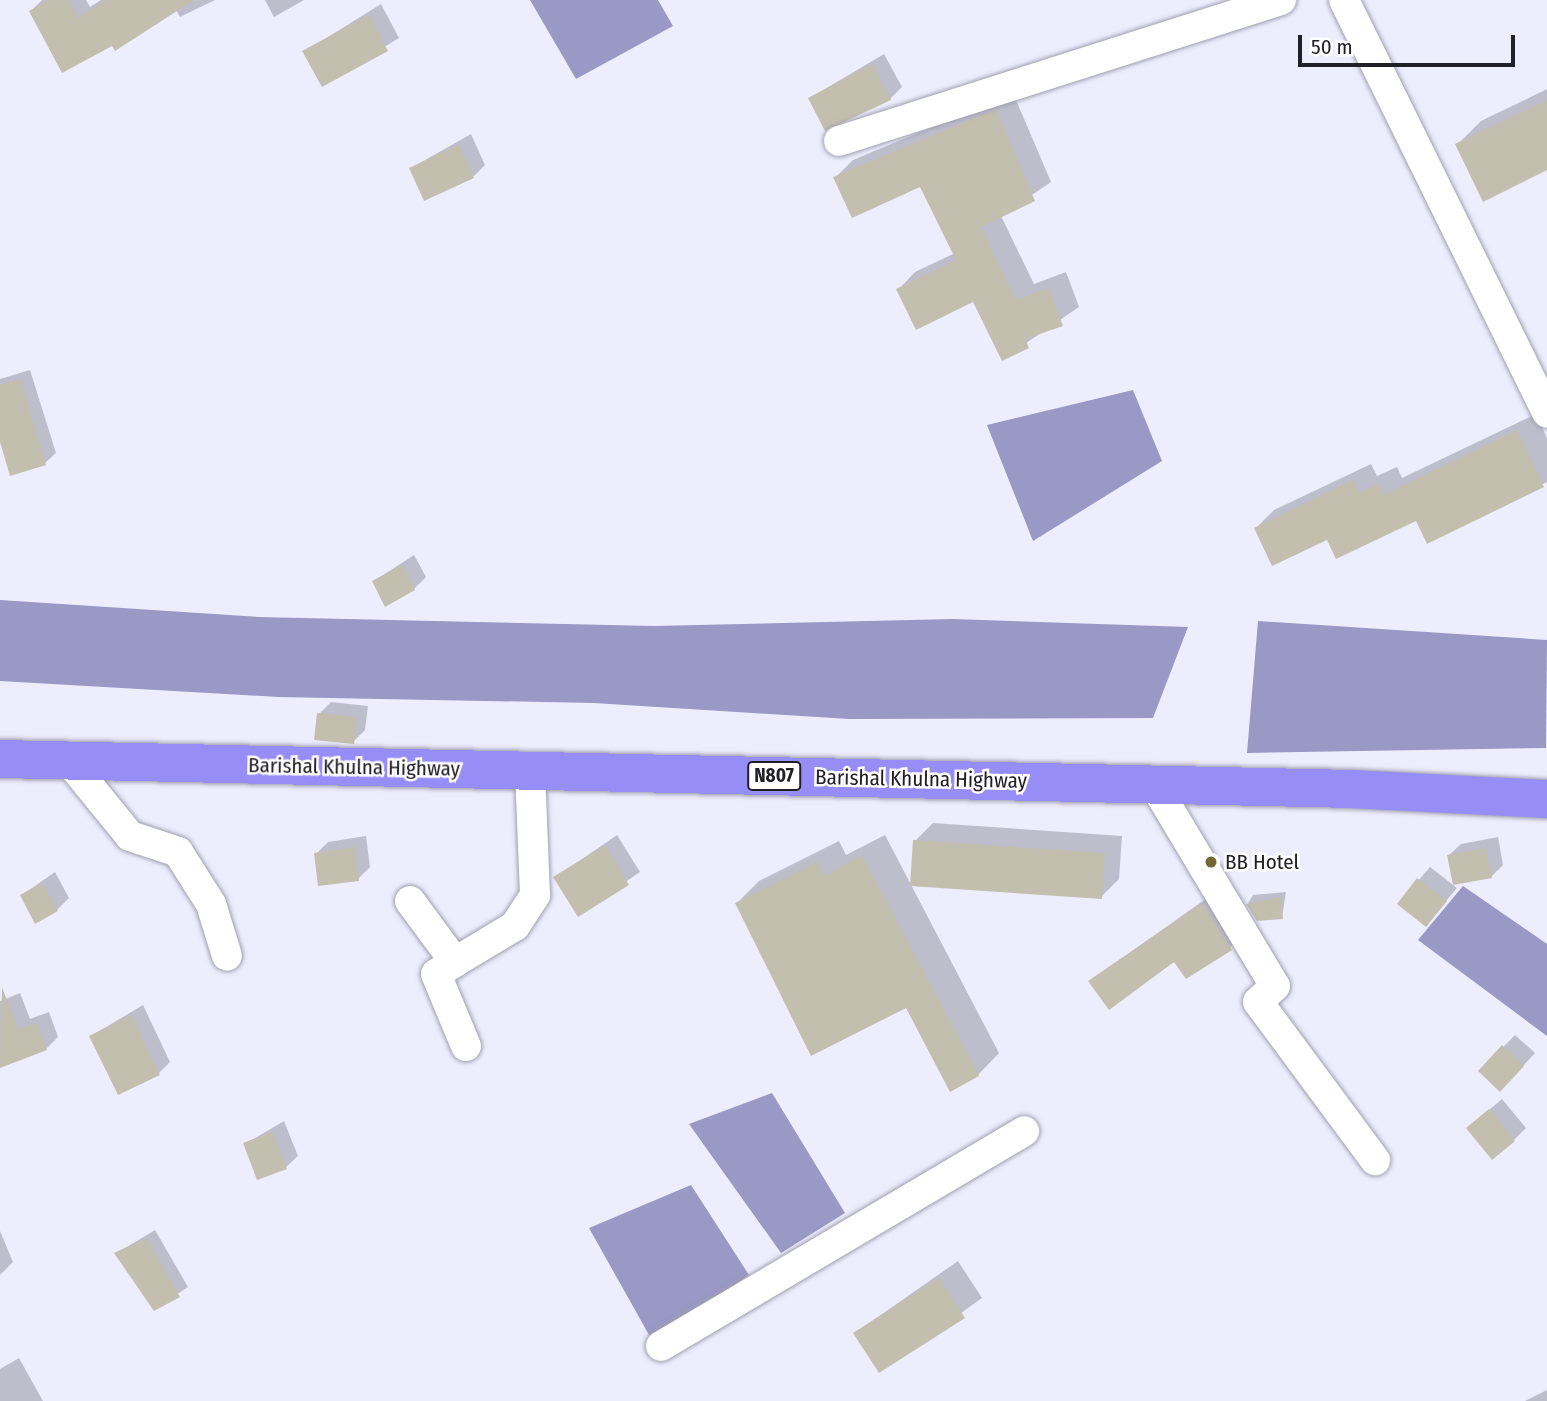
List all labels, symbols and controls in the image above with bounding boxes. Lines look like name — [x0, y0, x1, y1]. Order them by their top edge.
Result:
scale bar — [1302, 21, 1519, 65]
text: 50 m — [1311, 34, 1353, 60]
street label: Barishal Khulna Highway — [248, 753, 460, 781]
road number: N807 — [746, 761, 802, 792]
street label: Barishal Khulna Highway — [815, 765, 1027, 793]
place label: BB Hotel — [1225, 849, 1299, 875]
marker: BB Hotel — [1203, 854, 1219, 870]

